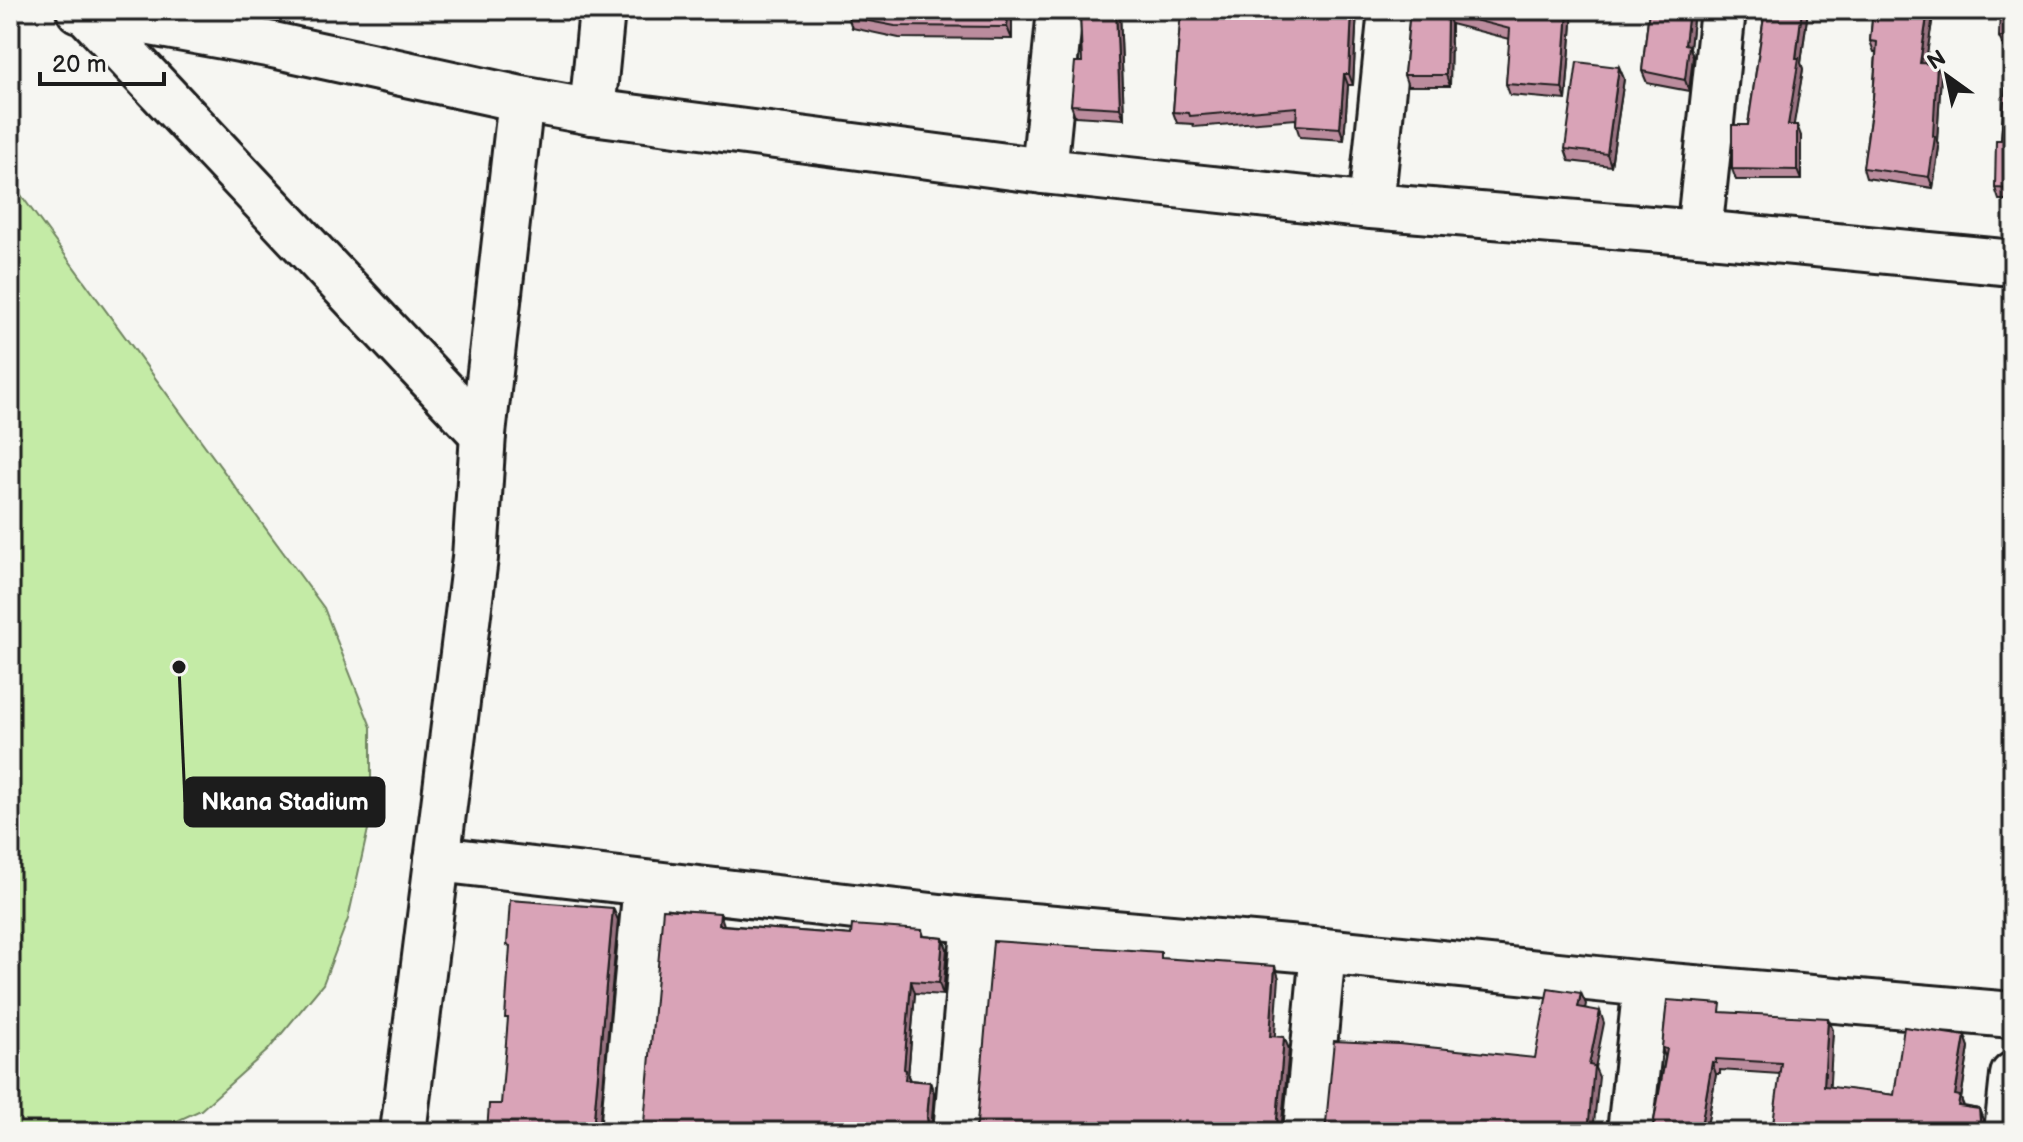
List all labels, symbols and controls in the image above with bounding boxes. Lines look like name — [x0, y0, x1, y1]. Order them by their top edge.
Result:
scale bar — [40, 36, 164, 86]
north arrow — [1907, 36, 1987, 116]
text: N — [1923, 45, 1951, 76]
text: 20 m — [52, 50, 107, 79]
callout: Nkana Stadium — [185, 778, 384, 826]
text: Nkana Stadium — [201, 788, 369, 817]

